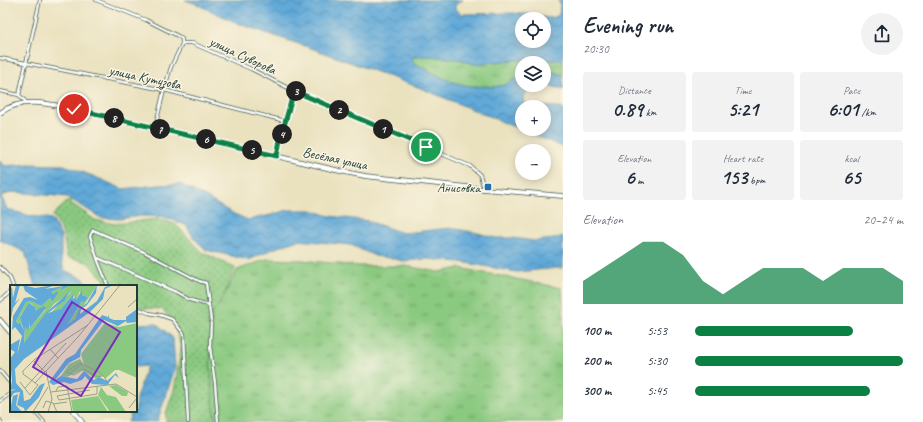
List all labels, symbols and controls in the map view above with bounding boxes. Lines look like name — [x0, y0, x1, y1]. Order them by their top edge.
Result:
map controls — [515, 12, 551, 180]
button: locate — [515, 12, 551, 48]
text: Evening run — [583, 12, 673, 40]
button: share — [861, 13, 903, 55]
street label: улица Суворова — [206, 32, 280, 79]
text: 20:30 — [583, 41, 609, 57]
button: layers — [515, 56, 551, 92]
street label: улица Кутузова — [106, 61, 183, 94]
pin: 3 — [286, 81, 306, 101]
text: Distance — [618, 83, 651, 97]
text: Time — [735, 83, 751, 97]
text: Pace — [843, 83, 860, 97]
text: 3 — [294, 84, 298, 98]
pin — [57, 92, 91, 126]
text: 0.89 — [612, 97, 643, 122]
text: 5:21 — [728, 97, 758, 122]
text: 6:01 — [827, 97, 859, 122]
icon: check — [63, 98, 85, 120]
pin: 2 — [329, 100, 349, 120]
button: + — [515, 100, 551, 136]
text: 2 — [337, 103, 341, 117]
text: km — [643, 105, 656, 119]
text: /km — [859, 105, 876, 119]
pin: 8 — [104, 108, 124, 128]
text: 8 — [112, 111, 116, 125]
pin: 7 — [150, 119, 170, 139]
pin: 1 — [373, 119, 393, 139]
text: 7 — [158, 122, 162, 136]
text: 1 — [381, 122, 385, 136]
pin: 4 — [272, 124, 292, 144]
text: 4 — [280, 127, 284, 141]
pin: 6 — [196, 129, 216, 149]
pin — [409, 130, 443, 164]
text: 6 — [203, 132, 209, 146]
icon: arrive — [415, 136, 437, 158]
pin: 5 — [242, 140, 262, 160]
text: 5 — [250, 143, 254, 157]
street label: Весёлая улица — [301, 143, 370, 174]
button: − — [515, 144, 551, 180]
text: Elevation — [617, 151, 651, 165]
text: Heart rate — [723, 151, 763, 165]
text: kcal — [844, 151, 859, 165]
text: 6 — [625, 165, 635, 190]
text: 153 — [721, 165, 747, 190]
text: 65 — [843, 165, 861, 190]
text: m — [635, 173, 643, 187]
text: bpm — [747, 173, 765, 187]
place label: Анисовка — [437, 179, 481, 196]
marker: Анисовка — [483, 182, 493, 192]
text: Elevation — [583, 212, 623, 228]
text: 20–24 m — [863, 212, 903, 228]
inset map — [10, 285, 137, 412]
text: 100 m — [583, 323, 611, 339]
text: 5:53 — [647, 323, 667, 339]
text: 200 m — [583, 353, 611, 369]
text: 5:30 — [647, 353, 667, 369]
text: 300 m — [583, 383, 611, 399]
text: 5:45 — [647, 383, 667, 399]

